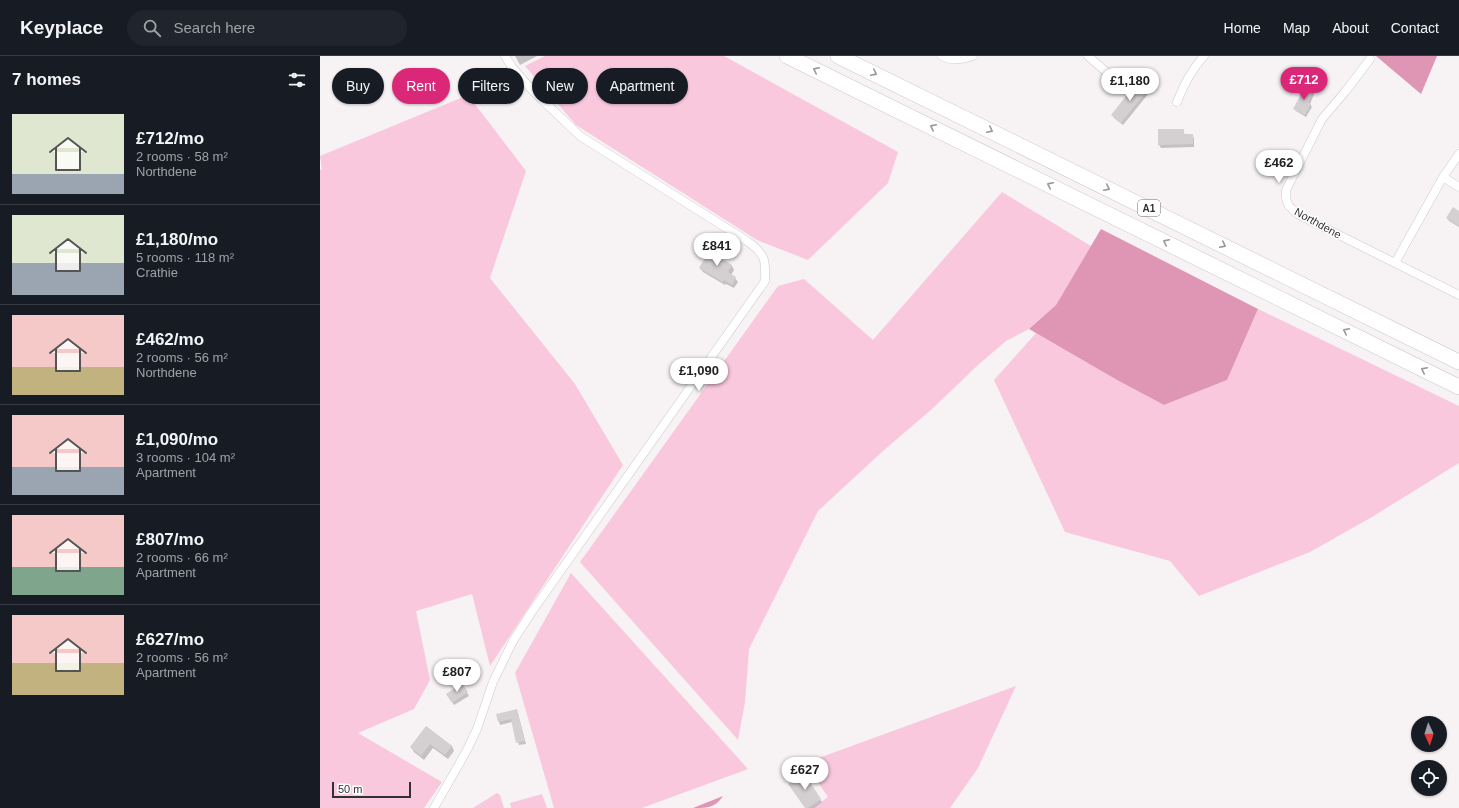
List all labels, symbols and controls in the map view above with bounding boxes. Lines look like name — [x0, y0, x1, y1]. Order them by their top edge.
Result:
search box — [127, 10, 407, 46]
text: Keyplace — [20, 17, 103, 38]
icon: search — [141, 17, 163, 39]
text: Search here — [173, 19, 255, 36]
text: Home — [1224, 20, 1261, 36]
text: Map — [1283, 20, 1310, 36]
text: About — [1332, 20, 1369, 36]
text: Contact — [1391, 20, 1439, 36]
one-way arrow — [813, 67, 820, 75]
pin: £712 — [1280, 67, 1328, 101]
chip: Buy — [332, 68, 384, 104]
chip: Rent — [392, 68, 450, 104]
chip: Filters — [458, 68, 524, 104]
chip: New — [532, 68, 588, 104]
chip: Apartment — [596, 68, 688, 104]
one-way arrow — [869, 68, 877, 76]
pin: £1,180 — [1097, 68, 1163, 102]
icon: filters — [286, 69, 308, 91]
text: 7 homes — [12, 70, 81, 89]
text: £712 — [1290, 72, 1318, 87]
text: £1,180 — [1110, 73, 1150, 88]
one-way arrow — [929, 124, 937, 132]
one-way arrow — [986, 125, 994, 133]
text: £712/mo — [136, 129, 204, 148]
icon: home — [44, 130, 92, 178]
text: 2 rooms · 58 m² — [136, 149, 228, 164]
pin: £462 — [1255, 150, 1303, 184]
text: £462 — [1265, 155, 1293, 170]
text: Northdene — [136, 164, 197, 179]
one-way arrow — [1047, 182, 1054, 190]
one-way arrow — [1103, 183, 1110, 191]
road number: A1 — [1138, 200, 1160, 216]
street label: Northdene — [1293, 205, 1343, 241]
text: £1,180/mo — [136, 230, 218, 249]
icon: home — [44, 231, 92, 279]
pin: £841 — [693, 233, 741, 267]
text: £841 — [703, 238, 731, 253]
one-way arrow — [1163, 240, 1171, 247]
one-way arrow — [1219, 240, 1227, 248]
text: 5 rooms · 118 m² — [136, 250, 234, 265]
text: Crathie — [136, 265, 178, 280]
one-way arrow — [1342, 328, 1350, 336]
text: £462/mo — [136, 330, 204, 349]
icon: home — [44, 331, 92, 379]
text: 2 rooms · 56 m² — [136, 350, 228, 365]
pin: £1,090 — [666, 358, 732, 392]
text: £1,090 — [679, 363, 719, 378]
text: Northdene — [136, 365, 197, 380]
one-way arrow — [1421, 367, 1428, 375]
text: £1,090/mo — [136, 430, 218, 449]
icon: home — [44, 431, 92, 479]
text: 3 rooms · 104 m² — [136, 450, 235, 465]
text: Apartment — [136, 465, 196, 480]
text: £807/mo — [136, 530, 204, 549]
icon: home — [44, 531, 92, 579]
text: 2 rooms · 66 m² — [136, 550, 228, 565]
text: Apartment — [136, 565, 196, 580]
text: £627/mo — [136, 630, 204, 649]
icon: home — [44, 631, 92, 679]
text: 2 rooms · 56 m² — [136, 650, 228, 665]
pin: £807 — [433, 659, 481, 693]
text: £807 — [443, 664, 471, 679]
text: Apartment — [136, 665, 196, 680]
north arrow — [1411, 716, 1447, 752]
map controls — [1411, 716, 1447, 796]
pin: £627 — [781, 757, 829, 791]
button: locate — [1411, 760, 1447, 796]
text: £627 — [791, 762, 819, 777]
scale bar — [332, 780, 411, 799]
text: 50 m — [338, 783, 362, 795]

